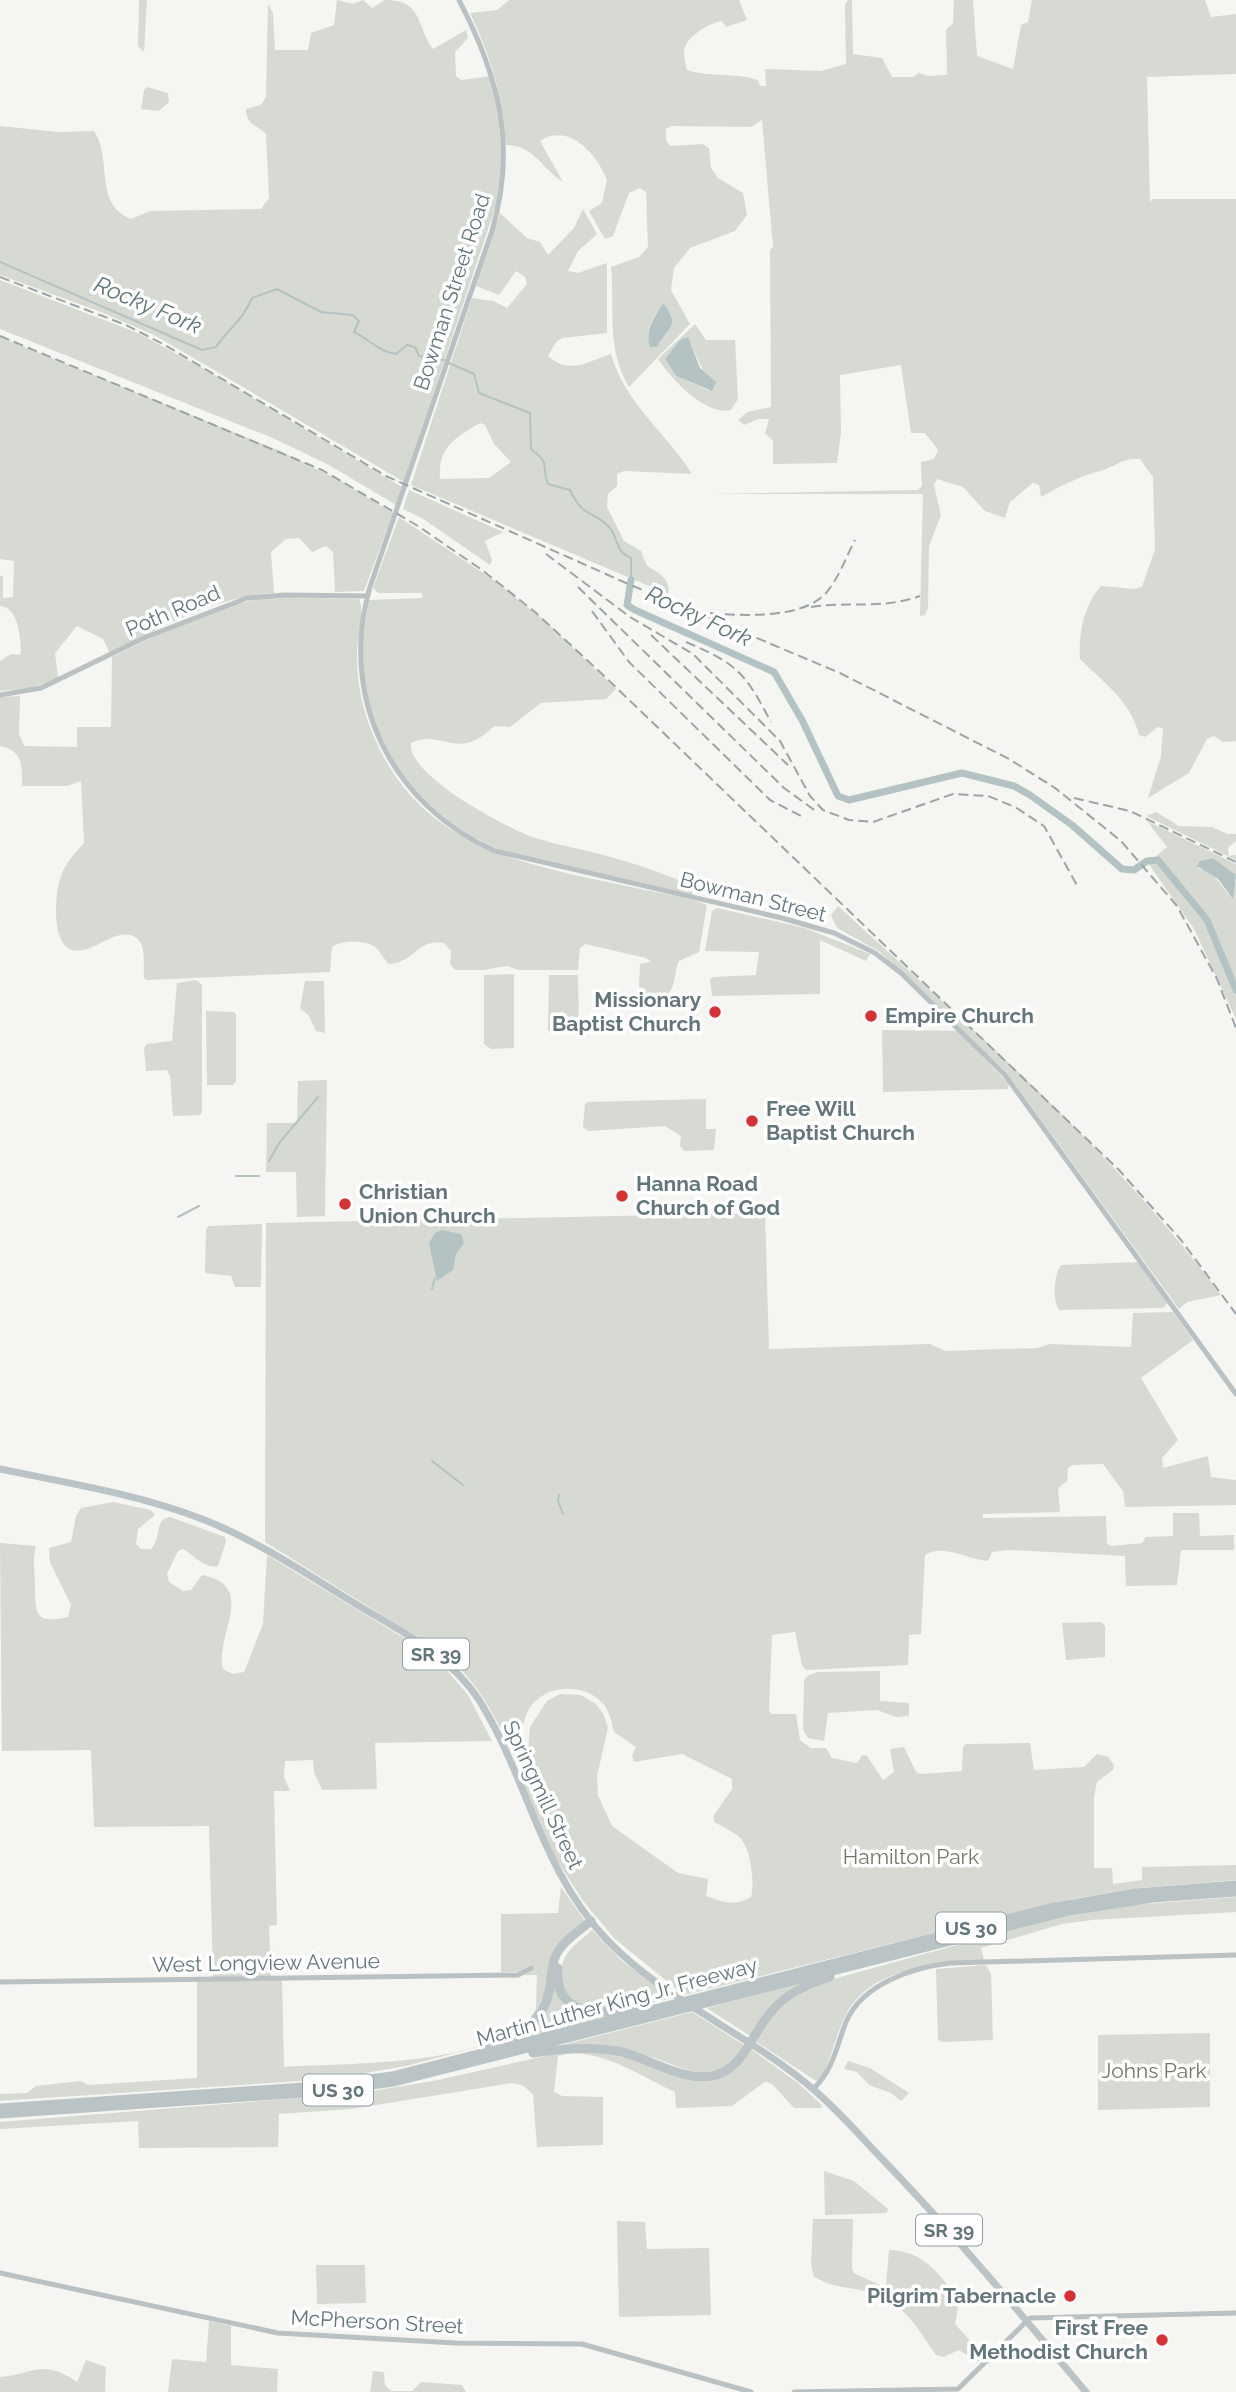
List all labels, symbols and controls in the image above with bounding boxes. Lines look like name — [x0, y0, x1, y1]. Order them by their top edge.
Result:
street label: Bowman Street Road — [408, 190, 495, 393]
water label: Rocky Fork — [91, 270, 206, 339]
street label: Poth Road — [122, 579, 224, 642]
water label: Rocky Fork — [642, 579, 756, 652]
street label: Bowman Street — [677, 866, 829, 927]
place label: Missionary Baptist Church — [552, 987, 701, 1036]
place label: Empire Church — [885, 1003, 1034, 1028]
marker: Missionary Baptist Church — [707, 1004, 723, 1020]
marker: Empire Church — [863, 1008, 879, 1024]
place label: Free Will Baptist Church — [766, 1096, 915, 1145]
marker: Free Will Baptist Church — [744, 1113, 760, 1129]
place label: Hanna Road Church of God — [636, 1171, 780, 1220]
place label: Christian Union Church — [359, 1179, 496, 1228]
marker: Hanna Road Church of God — [614, 1188, 630, 1204]
marker: Christian Union Church — [337, 1196, 353, 1212]
road number: SR 39 — [403, 1638, 469, 1670]
street label: Springmill Street — [498, 1716, 589, 1873]
park label: Hamilton Park — [843, 1844, 979, 1869]
road number: US 30 — [936, 1912, 1006, 1944]
street label: West Longview Avenue — [152, 1948, 380, 1977]
street label: Martin Luther King Jr. Freeway — [474, 1952, 760, 2051]
park label: Johns Park — [1101, 2058, 1207, 2083]
road number: US 30 — [303, 2074, 373, 2106]
road number: SR 39 — [916, 2214, 982, 2246]
place label: Pilgrim Tabernacle — [867, 2283, 1056, 2308]
marker: Pilgrim Tabernacle — [1062, 2288, 1078, 2304]
street label: McPherson Street — [290, 2304, 464, 2339]
place label: First Free Methodist Church — [969, 2315, 1148, 2364]
marker: First Free Methodist Church — [1154, 2332, 1170, 2348]

